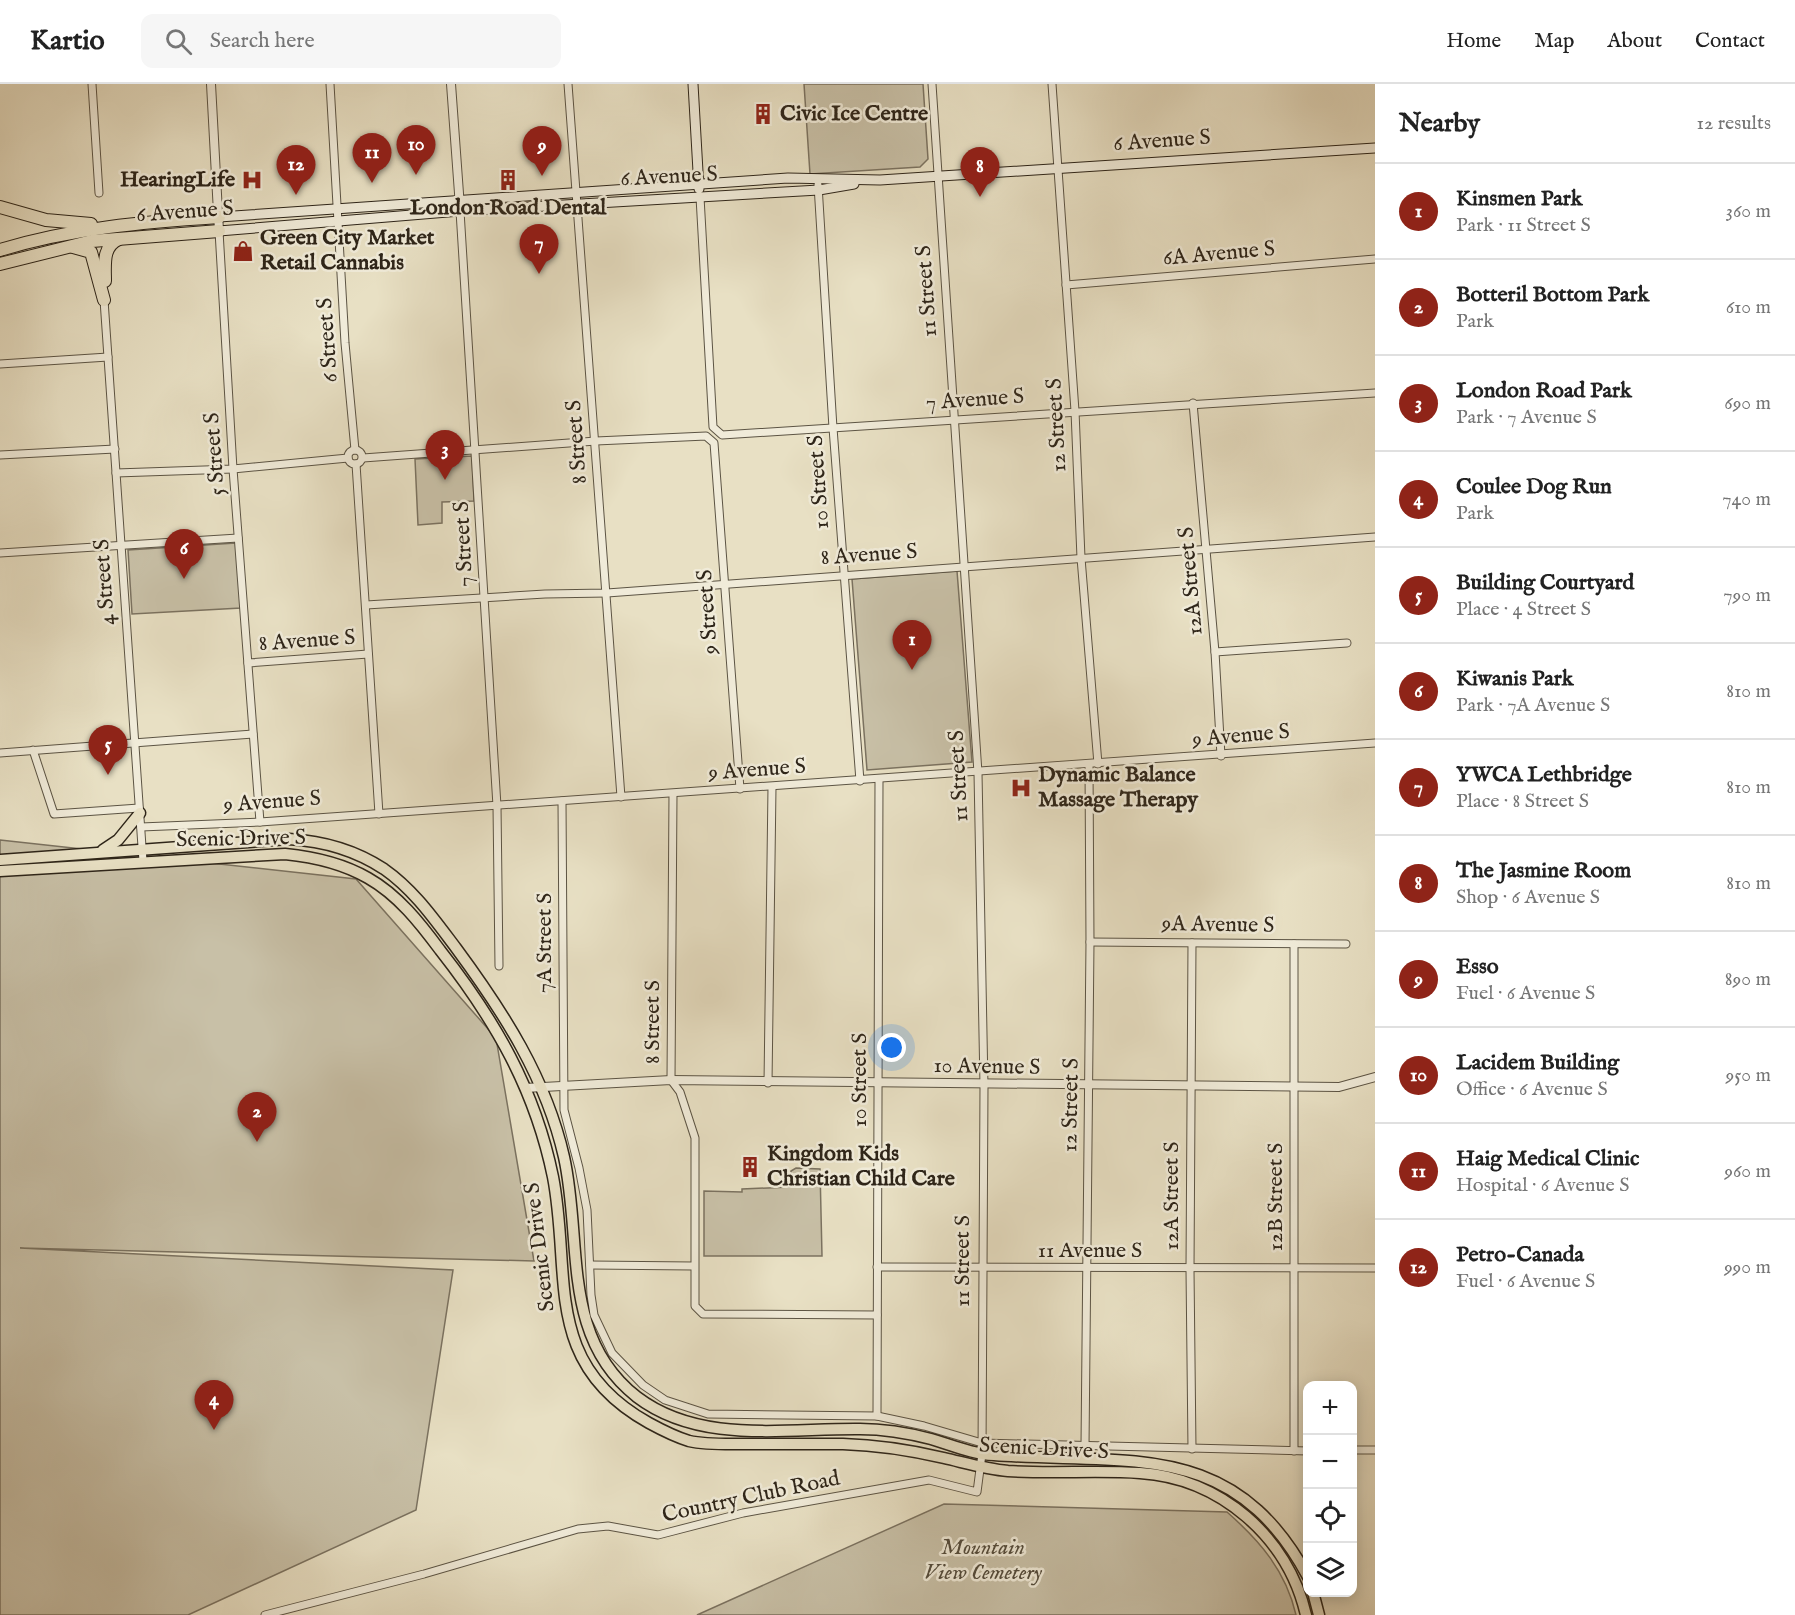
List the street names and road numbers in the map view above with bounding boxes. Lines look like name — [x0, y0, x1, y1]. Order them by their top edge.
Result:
street label: 6 Avenue S — [1112, 124, 1212, 158]
street label: 6 Avenue S — [620, 160, 718, 194]
street label: 6 Avenue S — [135, 195, 235, 229]
street label: 6A Avenue S — [1162, 235, 1276, 273]
street label: 11 Street S — [910, 244, 944, 338]
street label: 6 Street S — [311, 297, 345, 383]
street label: 12 Street S — [1041, 377, 1073, 473]
street label: 7 Avenue S — [925, 383, 1025, 417]
street label: 8 Street S — [560, 399, 594, 485]
street label: 5 Street S — [198, 411, 232, 497]
street label: 10 Street S — [802, 434, 836, 530]
street label: 7 Street S — [448, 500, 480, 588]
street label: 12A Street S — [1172, 526, 1210, 636]
street label: 4 Street S — [88, 538, 122, 626]
street label: 8 Avenue S — [820, 538, 918, 572]
street label: 9 Street S — [691, 569, 725, 656]
street label: 8 Avenue S — [258, 624, 356, 658]
street label: 9 Avenue S — [1190, 718, 1291, 754]
street label: 11 Street S — [943, 729, 975, 823]
street label: 9 Avenue S — [706, 753, 807, 787]
street label: 9 Avenue S — [221, 785, 322, 819]
street label: Scenic Drive S — [176, 824, 306, 854]
street label: 7A Street S — [531, 893, 559, 993]
street label: 9A Avenue S — [1160, 910, 1275, 940]
street label: 8 Street S — [639, 980, 667, 1064]
street label: 10 Street S — [846, 1033, 874, 1127]
street label: 10 Avenue S — [933, 1052, 1041, 1082]
street label: 12 Street S — [1056, 1058, 1086, 1152]
street label: 12A Street S — [1158, 1142, 1186, 1250]
street label: 12B Street S — [1262, 1143, 1290, 1251]
street label: Scenic Drive S — [518, 1181, 562, 1313]
street label: 11 Street S — [949, 1215, 977, 1307]
street label: 11 Avenue S — [1038, 1237, 1142, 1265]
street label: Scenic Drive S — [978, 1432, 1110, 1466]
street label: Country Club Road — [659, 1464, 843, 1530]

